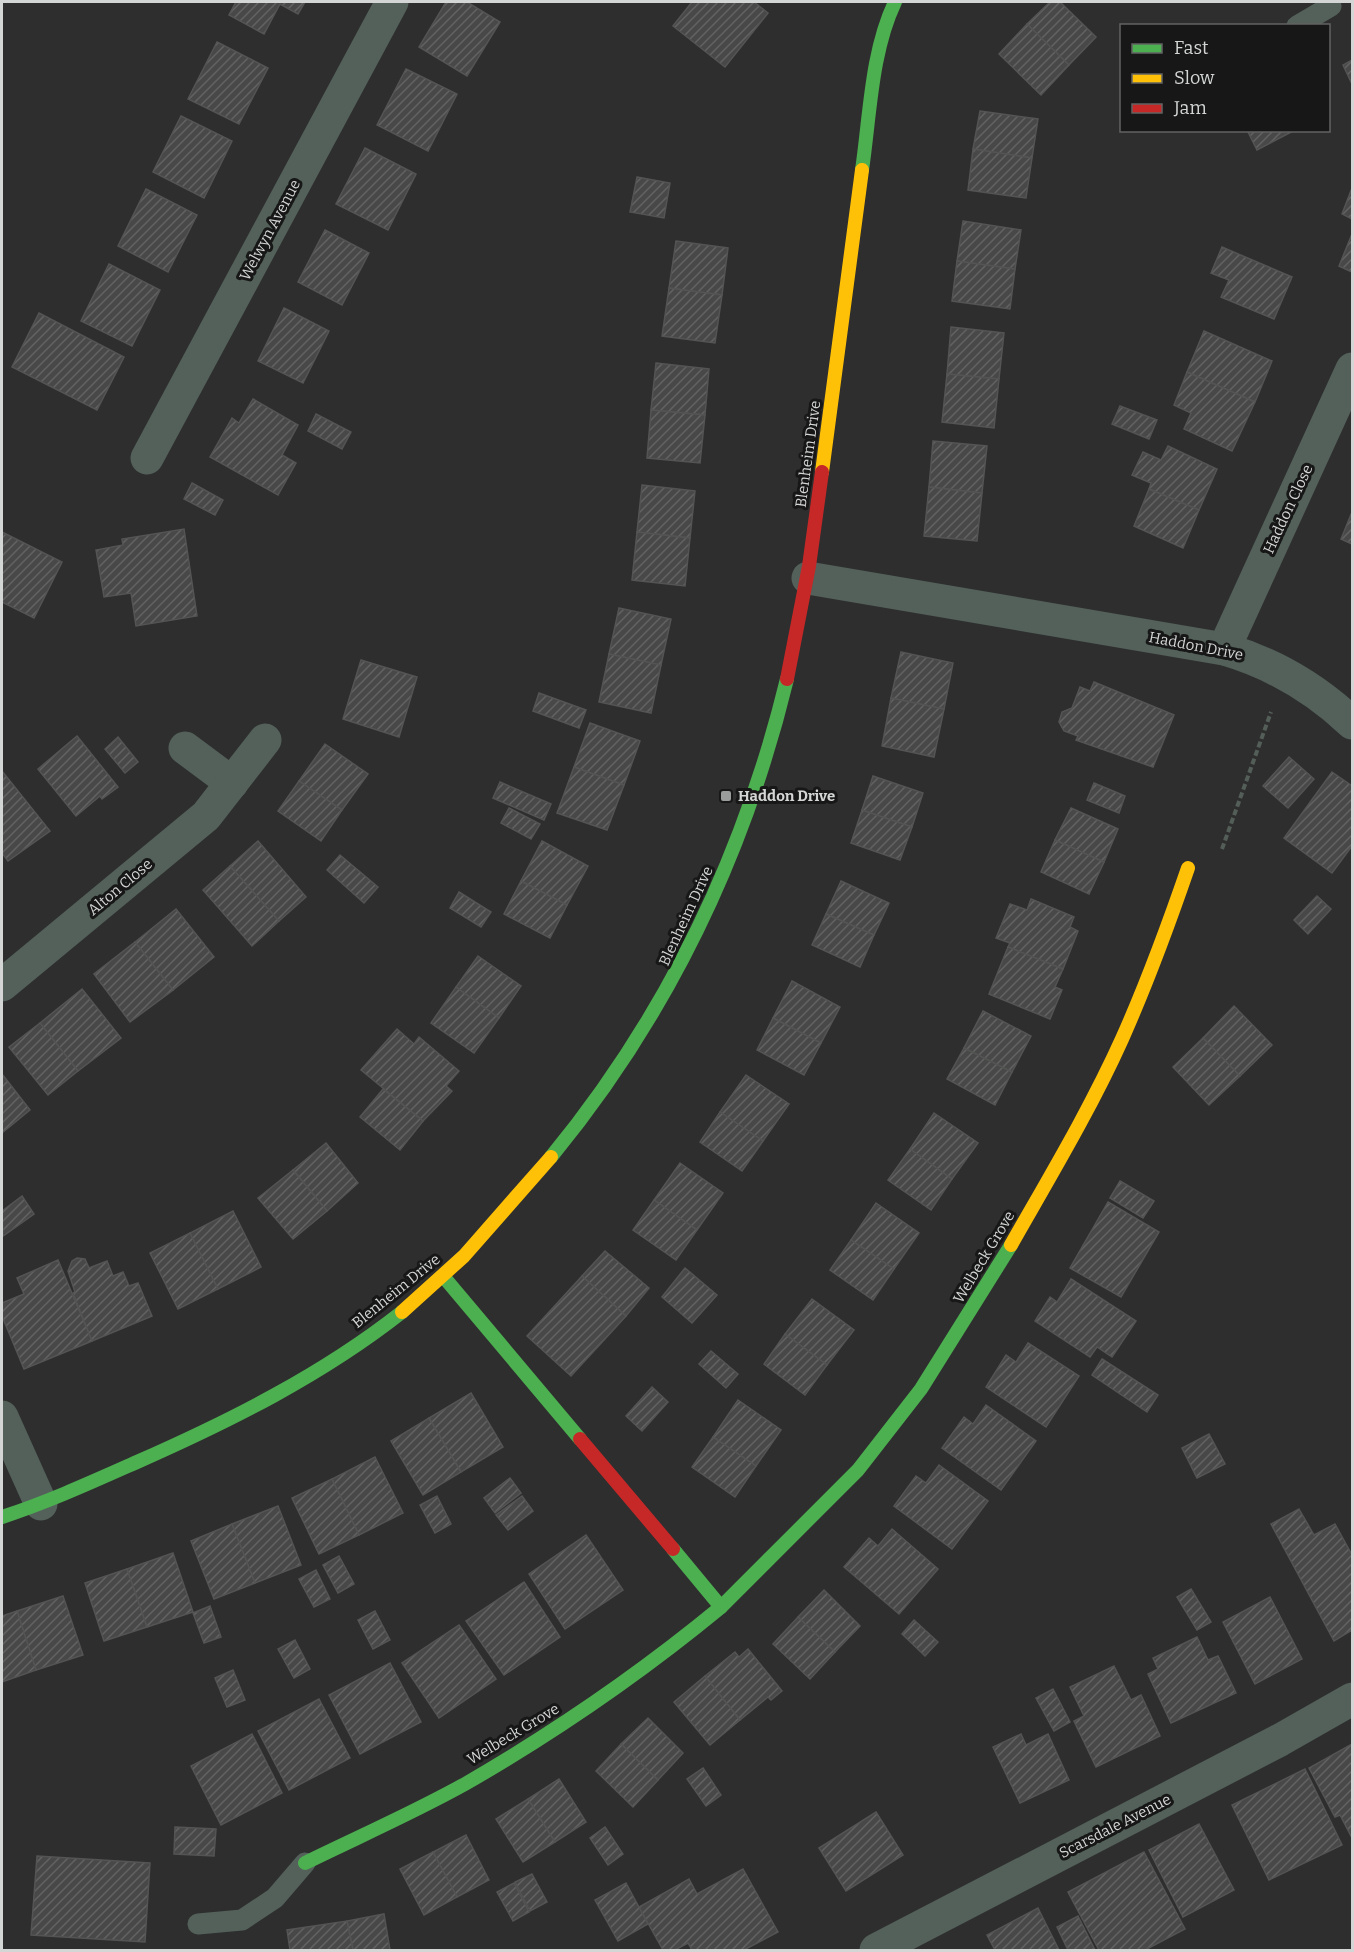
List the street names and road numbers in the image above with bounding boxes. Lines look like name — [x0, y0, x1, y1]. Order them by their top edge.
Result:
street label: Welwyn Avenue — [236, 176, 304, 284]
street label: Blenheim Drive — [792, 399, 824, 509]
street label: Haddon Close — [1259, 462, 1317, 556]
street label: Haddon Drive — [1147, 628, 1245, 664]
street label: Alton Close — [84, 855, 156, 919]
street label: Blenheim Drive — [655, 863, 717, 969]
street label: Welbeck Grove — [949, 1208, 1019, 1306]
street label: Blenheim Drive — [348, 1250, 444, 1332]
street label: Welbeck Grove — [464, 1699, 562, 1769]
street label: Scarsdale Avenue — [1056, 1790, 1174, 1862]

